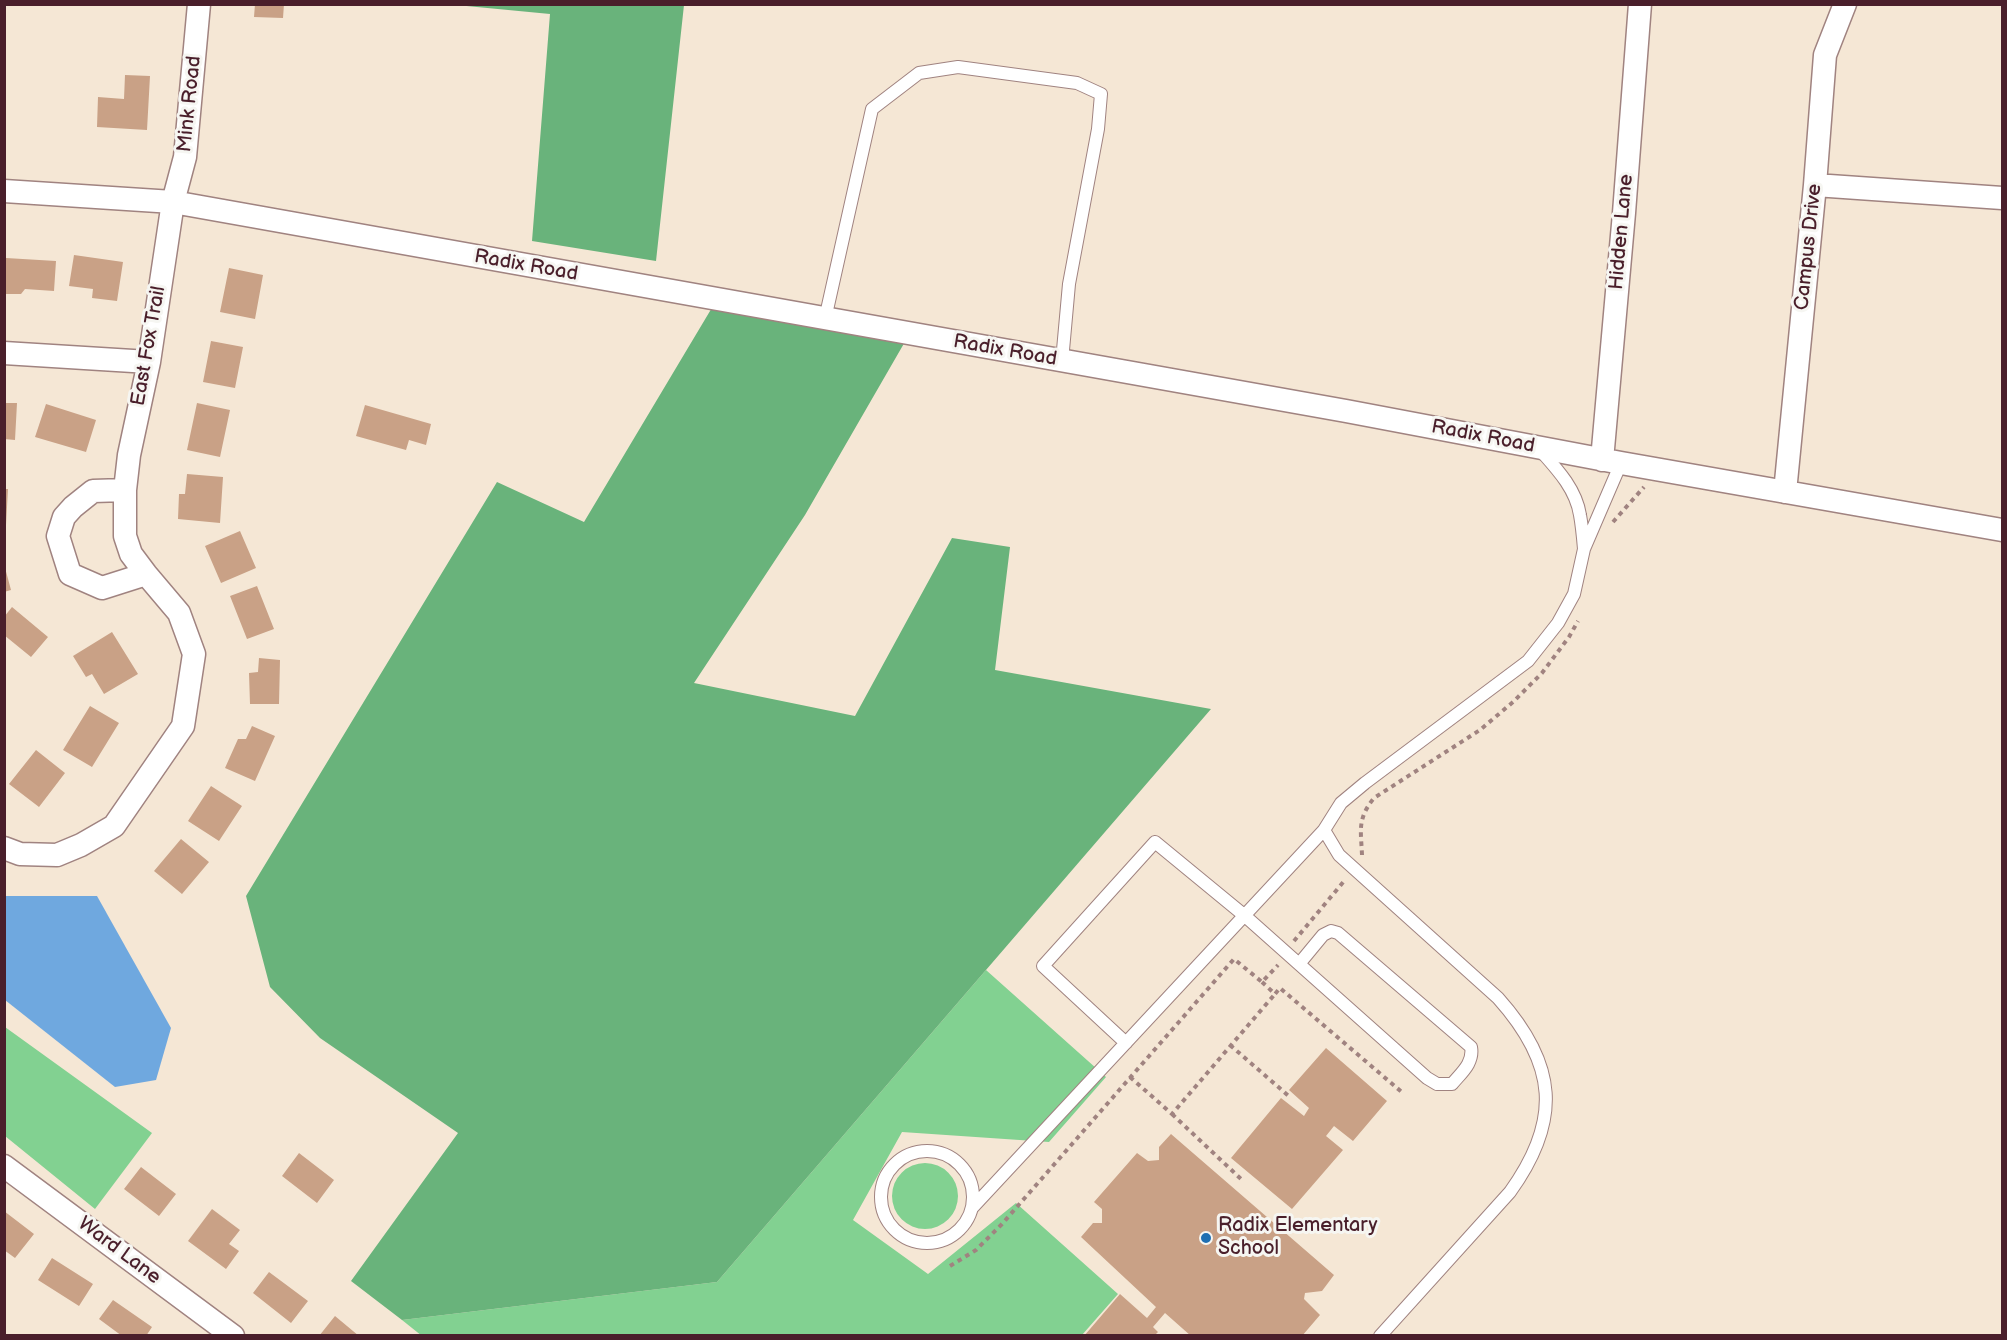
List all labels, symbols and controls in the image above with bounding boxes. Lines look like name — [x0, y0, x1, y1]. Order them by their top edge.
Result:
street label: Mink Road — [173, 55, 207, 153]
street label: Hidden Lane — [1605, 173, 1639, 291]
street label: Campus Drive — [1790, 183, 1828, 311]
street label: Radix Road — [472, 245, 580, 287]
street label: East Fox Trail — [127, 284, 171, 408]
street label: Radix Road — [951, 330, 1059, 372]
street label: Radix Road — [1429, 415, 1537, 459]
street label: Ward Lane — [73, 1212, 165, 1290]
place label: Radix Elementary School — [1218, 1214, 1378, 1261]
marker: Radix Elementary School — [1199, 1231, 1213, 1245]

